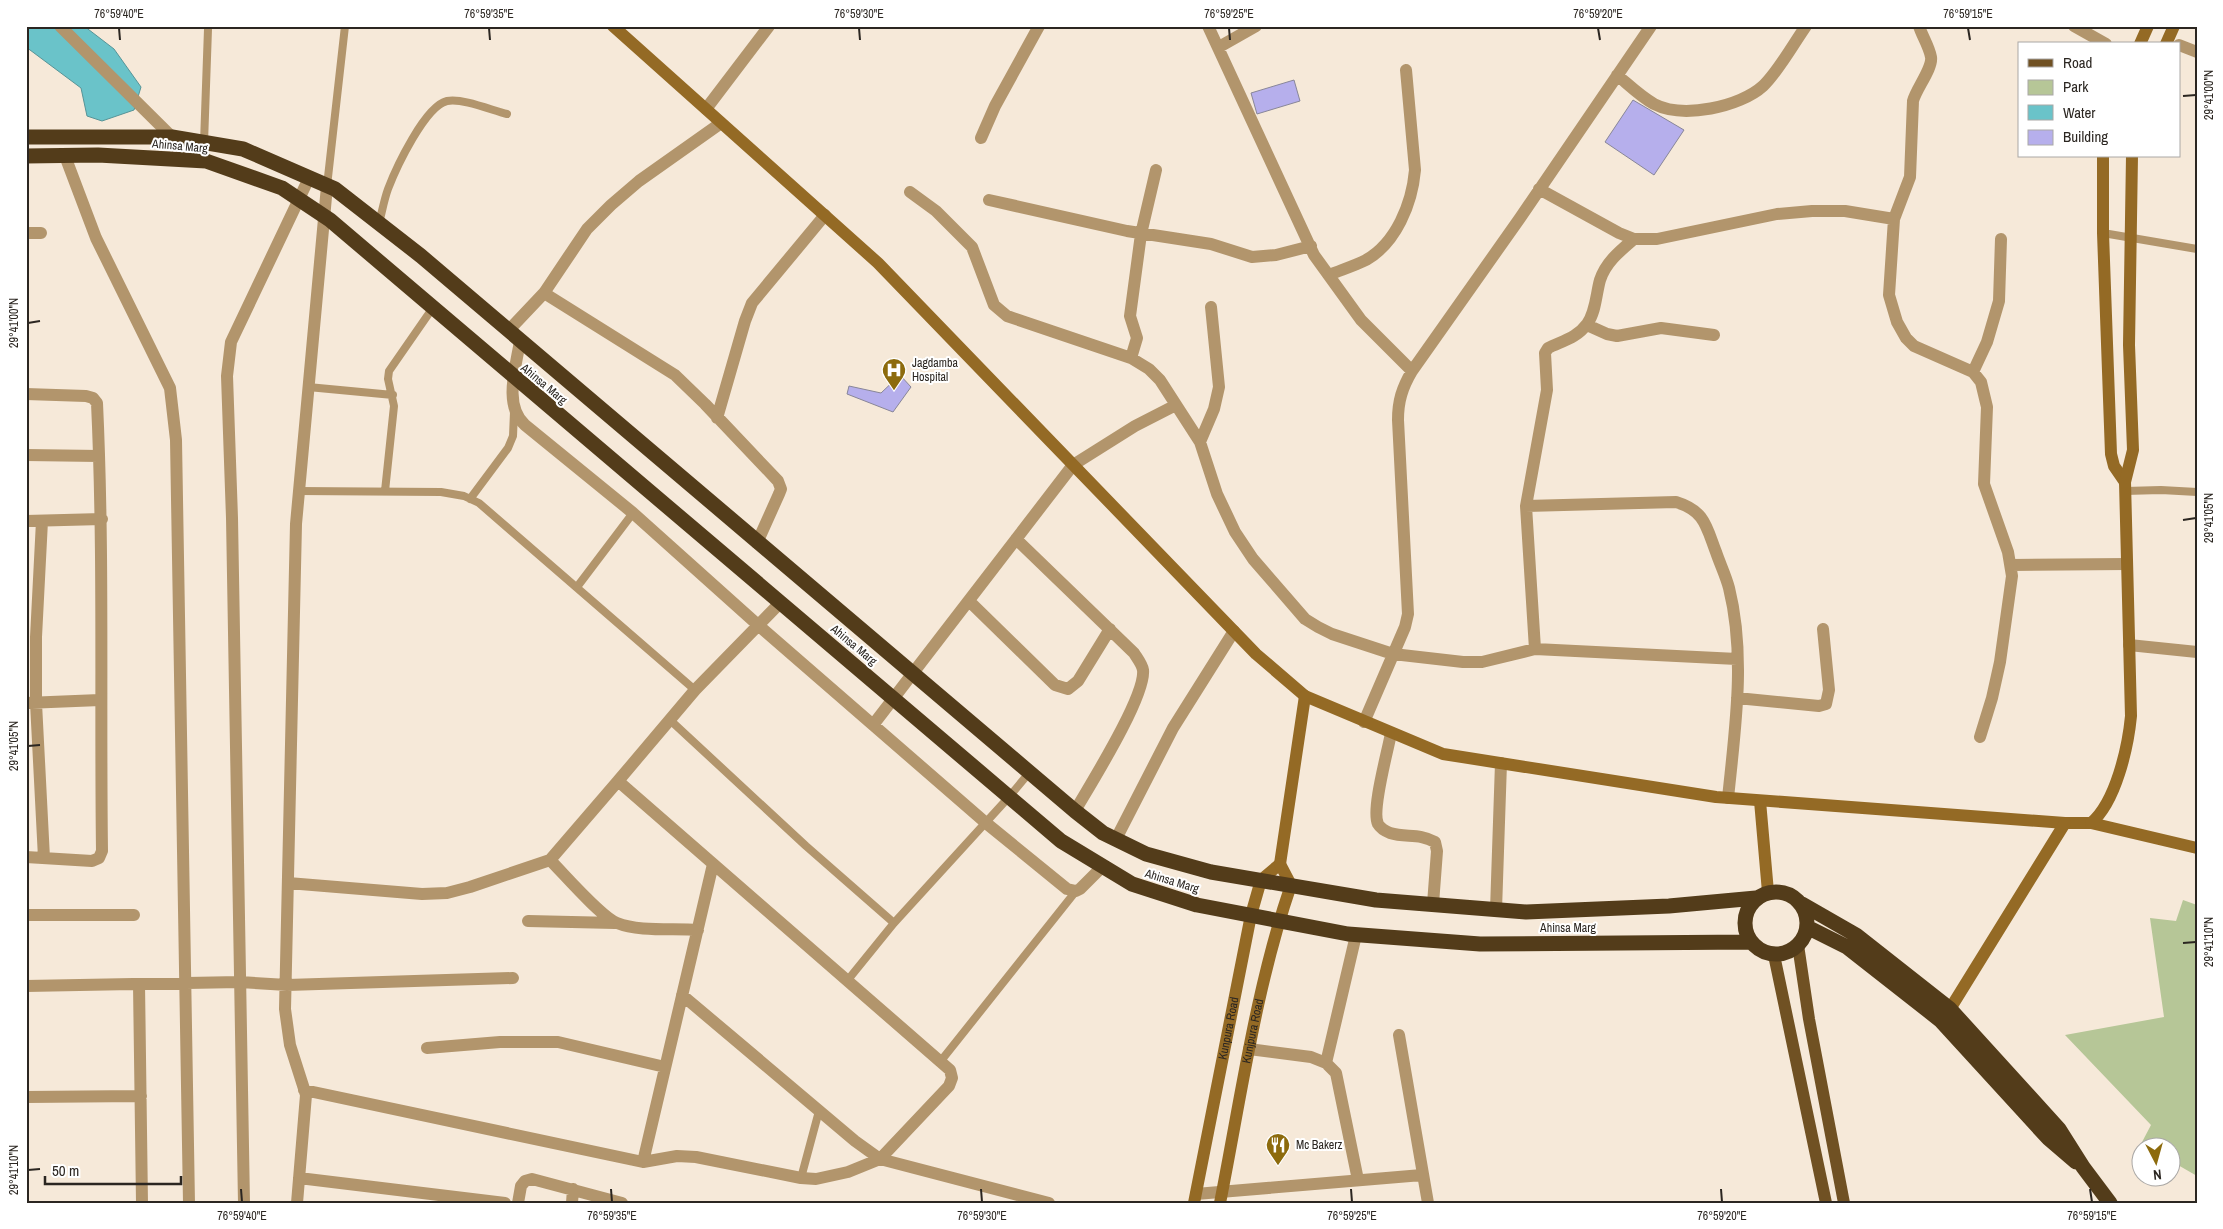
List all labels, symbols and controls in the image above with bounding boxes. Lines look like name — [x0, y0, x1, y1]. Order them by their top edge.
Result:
text: 76°59'40"E — [94, 6, 144, 22]
text: 76°59'35"E — [464, 6, 514, 22]
text: 76°59'30"E — [834, 6, 884, 22]
text: 76°59'25"E — [1204, 6, 1254, 22]
text: 76°59'20"E — [1573, 6, 1623, 22]
text: 76°59'15"E — [1943, 6, 1993, 22]
legend — [2018, 42, 2180, 158]
text: Road — [2063, 52, 2092, 73]
text: 29°41'00"N — [2201, 70, 2217, 120]
text: Park — [2063, 76, 2089, 97]
text: Water — [2063, 102, 2095, 123]
text: Building — [2063, 126, 2108, 147]
street label: Ahinsa Marg — [151, 136, 209, 156]
text: 29°41'00"N — [6, 298, 22, 348]
place label: Jagdamba Hospital — [912, 355, 958, 385]
hospital icon: Jagdamba Hospital — [881, 357, 907, 391]
street label: Ahinsa Marg — [517, 359, 571, 408]
text: 29°41'05"N — [2201, 493, 2217, 543]
street label: Ahinsa Marg — [827, 620, 881, 669]
text: 29°41'05"N — [6, 721, 22, 771]
street label: Ahinsa Marg — [1142, 865, 1202, 897]
text: 29°41'10"N — [2201, 917, 2217, 967]
street label: Ahinsa Marg — [1539, 920, 1596, 936]
street label: Kunpura Road — [1215, 996, 1243, 1061]
street label: Kunjpura Road — [1238, 997, 1267, 1065]
restaurant icon: Mc Bakerz — [1265, 1132, 1291, 1166]
north arrow — [2130, 1136, 2180, 1186]
place label: Mc Bakerz — [1296, 1137, 1343, 1153]
text: 29°41'10"N — [6, 1145, 22, 1195]
scale bar — [45, 1154, 181, 1186]
text: 50 m — [52, 1160, 79, 1181]
text: N — [2152, 1166, 2162, 1184]
text: 76°59'40"E — [217, 1208, 267, 1224]
text: 76°59'35"E — [587, 1208, 637, 1224]
text: 76°59'30"E — [957, 1208, 1007, 1224]
text: 76°59'25"E — [1327, 1208, 1377, 1224]
text: 76°59'20"E — [1697, 1208, 1747, 1224]
text: 76°59'15"E — [2067, 1208, 2117, 1224]

